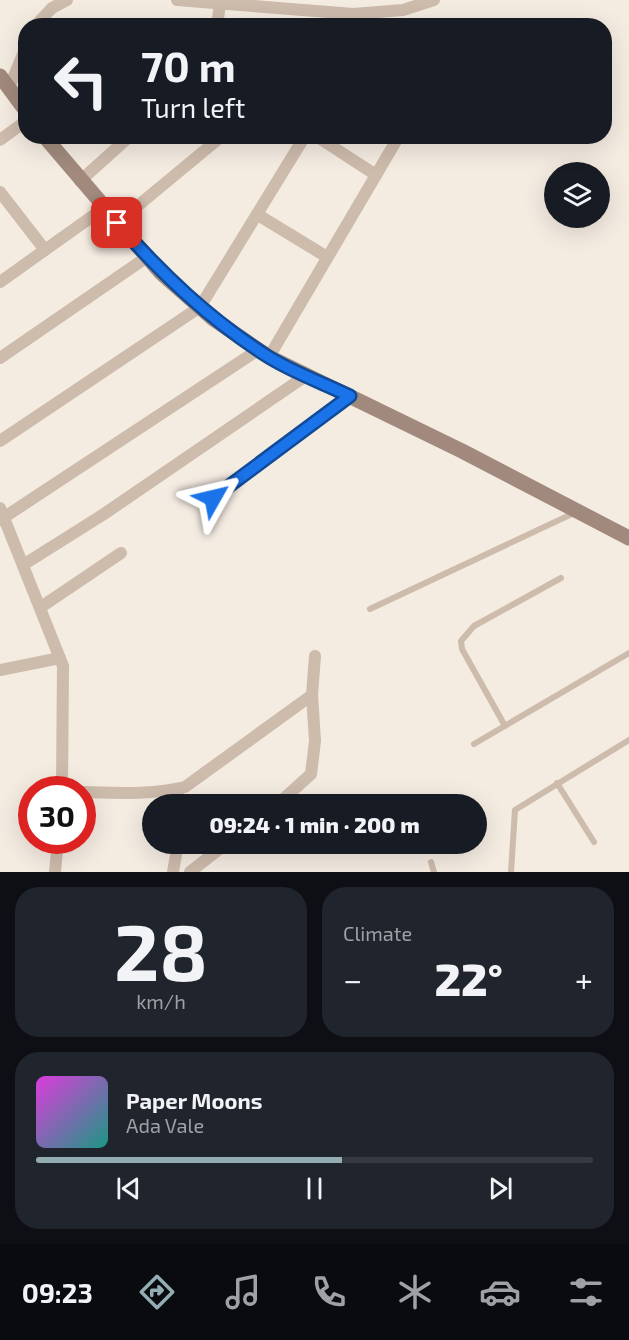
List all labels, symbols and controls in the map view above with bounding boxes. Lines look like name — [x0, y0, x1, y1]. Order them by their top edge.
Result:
text: 70 m — [141, 40, 236, 90]
icon: left — [42, 42, 120, 120]
text: Turn left — [141, 91, 245, 123]
map controls — [544, 162, 610, 228]
button: layers — [544, 162, 610, 228]
pin — [91, 197, 142, 248]
icon: arrive — [100, 206, 133, 239]
position arrow — [181, 466, 245, 530]
speed limit sign: 30 — [18, 776, 96, 854]
text: 09:24 · 1 min · 200 m — [209, 811, 420, 837]
text: 28 — [114, 903, 208, 997]
text: Climate — [343, 921, 412, 945]
text: 22° — [434, 951, 503, 1005]
text: − — [343, 959, 362, 999]
text: + — [575, 959, 593, 999]
text: km/h — [136, 989, 186, 1013]
text: Paper Moons — [126, 1087, 262, 1113]
text: Ada Vale — [126, 1113, 204, 1137]
icon: previous — [112, 1172, 145, 1205]
icon: pause — [298, 1172, 331, 1205]
icon: next — [484, 1172, 517, 1205]
icon: directions — [136, 1271, 178, 1313]
icon: music — [222, 1271, 264, 1313]
icon: phone — [308, 1271, 350, 1313]
icon: climate — [394, 1271, 436, 1313]
icon: car — [479, 1271, 521, 1313]
icon: filters — [565, 1271, 607, 1313]
text: 09:23 — [22, 1276, 93, 1308]

